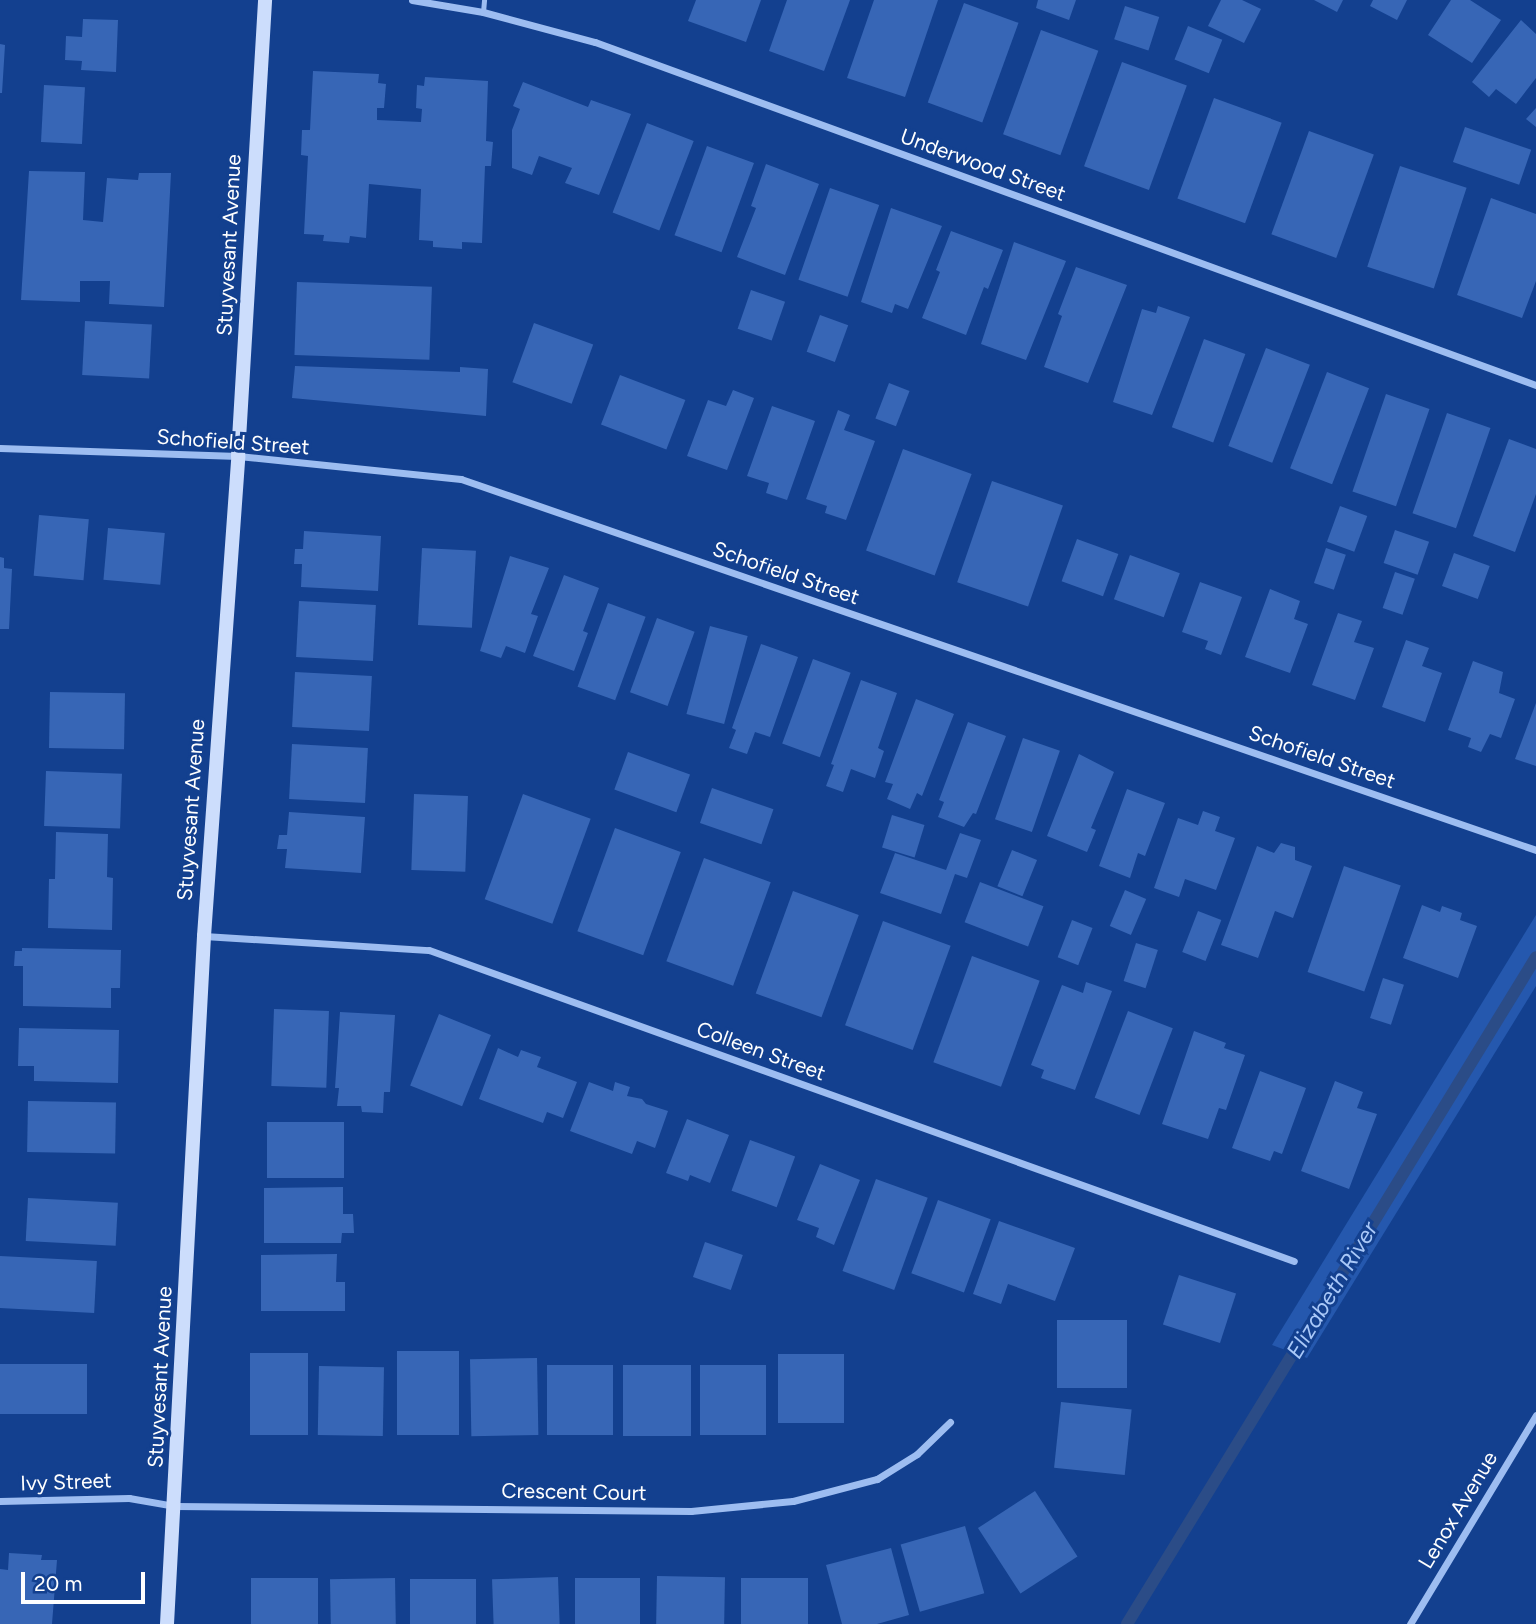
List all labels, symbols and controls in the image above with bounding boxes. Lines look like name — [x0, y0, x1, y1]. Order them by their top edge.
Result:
street label: Underwood Street — [897, 123, 1069, 207]
street label: Stuyvesant Avenue — [212, 153, 246, 337]
street label: Schofield Street — [156, 424, 310, 460]
street label: Schofield Street — [709, 536, 863, 610]
street label: Stuyvesant Avenue — [172, 718, 210, 902]
street label: Schofield Street — [1245, 720, 1399, 794]
street label: Colleen Street — [693, 1016, 829, 1086]
water label: Elizabeth River — [1280, 1217, 1384, 1363]
street label: Stuyvesant Avenue — [143, 1285, 177, 1469]
street label: Lenox Avenue — [1413, 1447, 1503, 1573]
street label: Ivy Street — [20, 1468, 112, 1496]
street label: Crescent Court — [501, 1478, 647, 1506]
scale bar — [24, 1558, 149, 1602]
text: 20 m — [34, 1571, 82, 1596]

